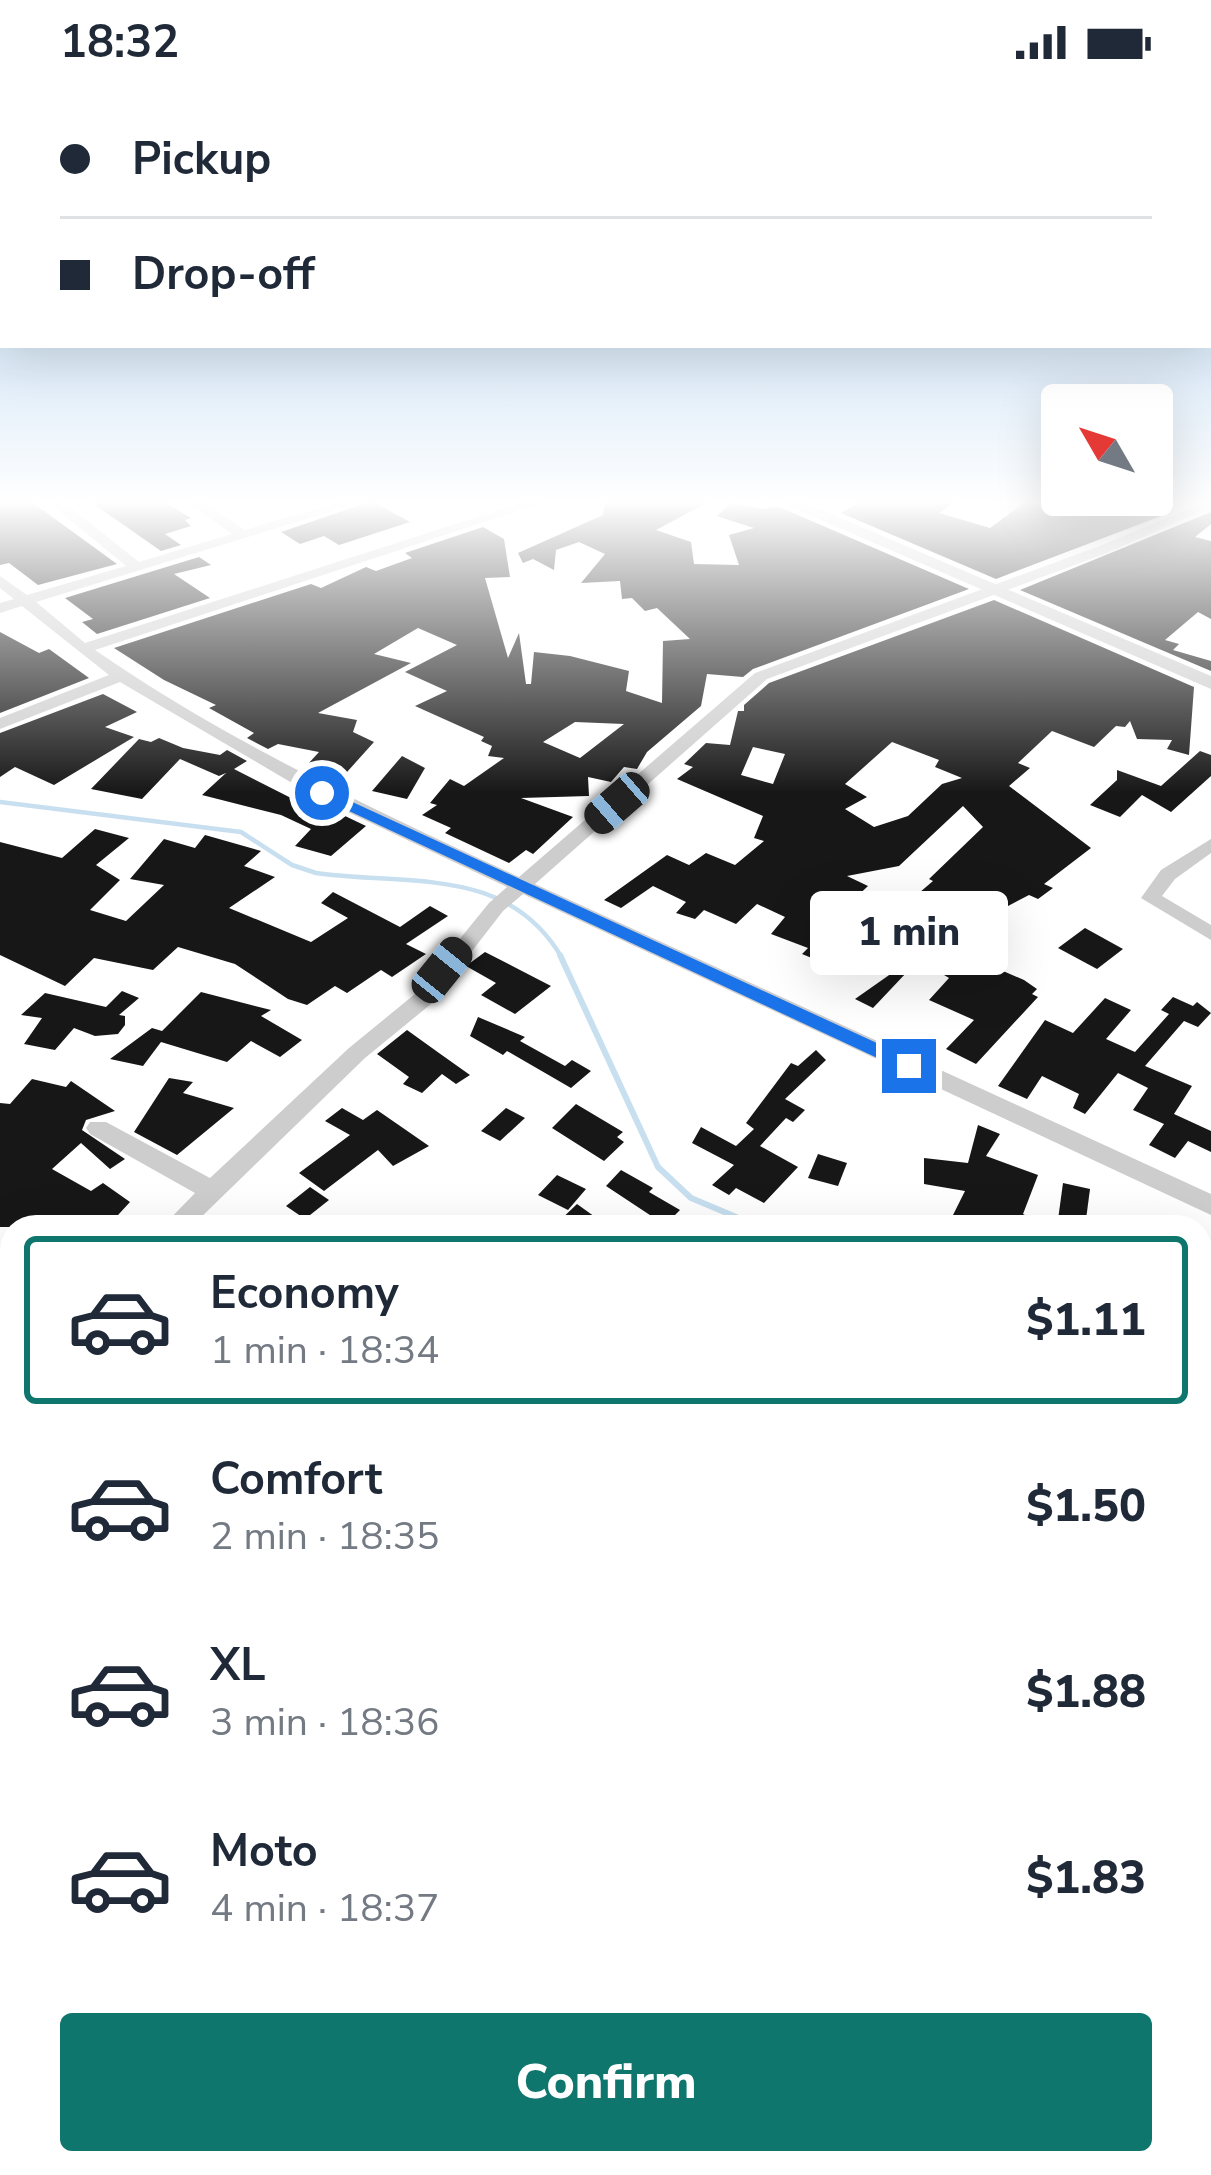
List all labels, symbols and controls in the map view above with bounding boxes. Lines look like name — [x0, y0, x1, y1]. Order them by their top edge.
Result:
text: 18:32 — [60, 12, 179, 73]
text: Pickup — [132, 129, 271, 190]
text: Drop-off — [132, 244, 315, 305]
north arrow — [1041, 384, 1173, 516]
map controls — [1041, 384, 1173, 516]
route start — [295, 766, 349, 820]
car — [578, 766, 656, 840]
callout: 1 min — [810, 892, 1008, 976]
text: 1 min — [858, 906, 960, 959]
car — [405, 931, 479, 1009]
route end — [882, 1039, 936, 1093]
text: Economy — [210, 1263, 399, 1324]
icon: car — [66, 1266, 174, 1374]
text: $1.11 — [1026, 1290, 1146, 1351]
text: 1 min · 18:34 — [210, 1324, 439, 1377]
text: Comfort — [210, 1449, 382, 1510]
icon: car — [66, 1452, 174, 1560]
text: $1.50 — [1026, 1476, 1146, 1537]
text: 2 min · 18:35 — [210, 1510, 439, 1563]
text: XL — [210, 1635, 266, 1696]
icon: car — [66, 1638, 174, 1746]
text: $1.88 — [1026, 1662, 1146, 1723]
text: 3 min · 18:36 — [210, 1696, 439, 1749]
text: Moto — [210, 1821, 318, 1882]
icon: car — [66, 1824, 174, 1932]
text: $1.83 — [1026, 1848, 1146, 1909]
text: 4 min · 18:37 — [210, 1882, 439, 1935]
button: Confirm — [60, 2013, 1152, 2151]

